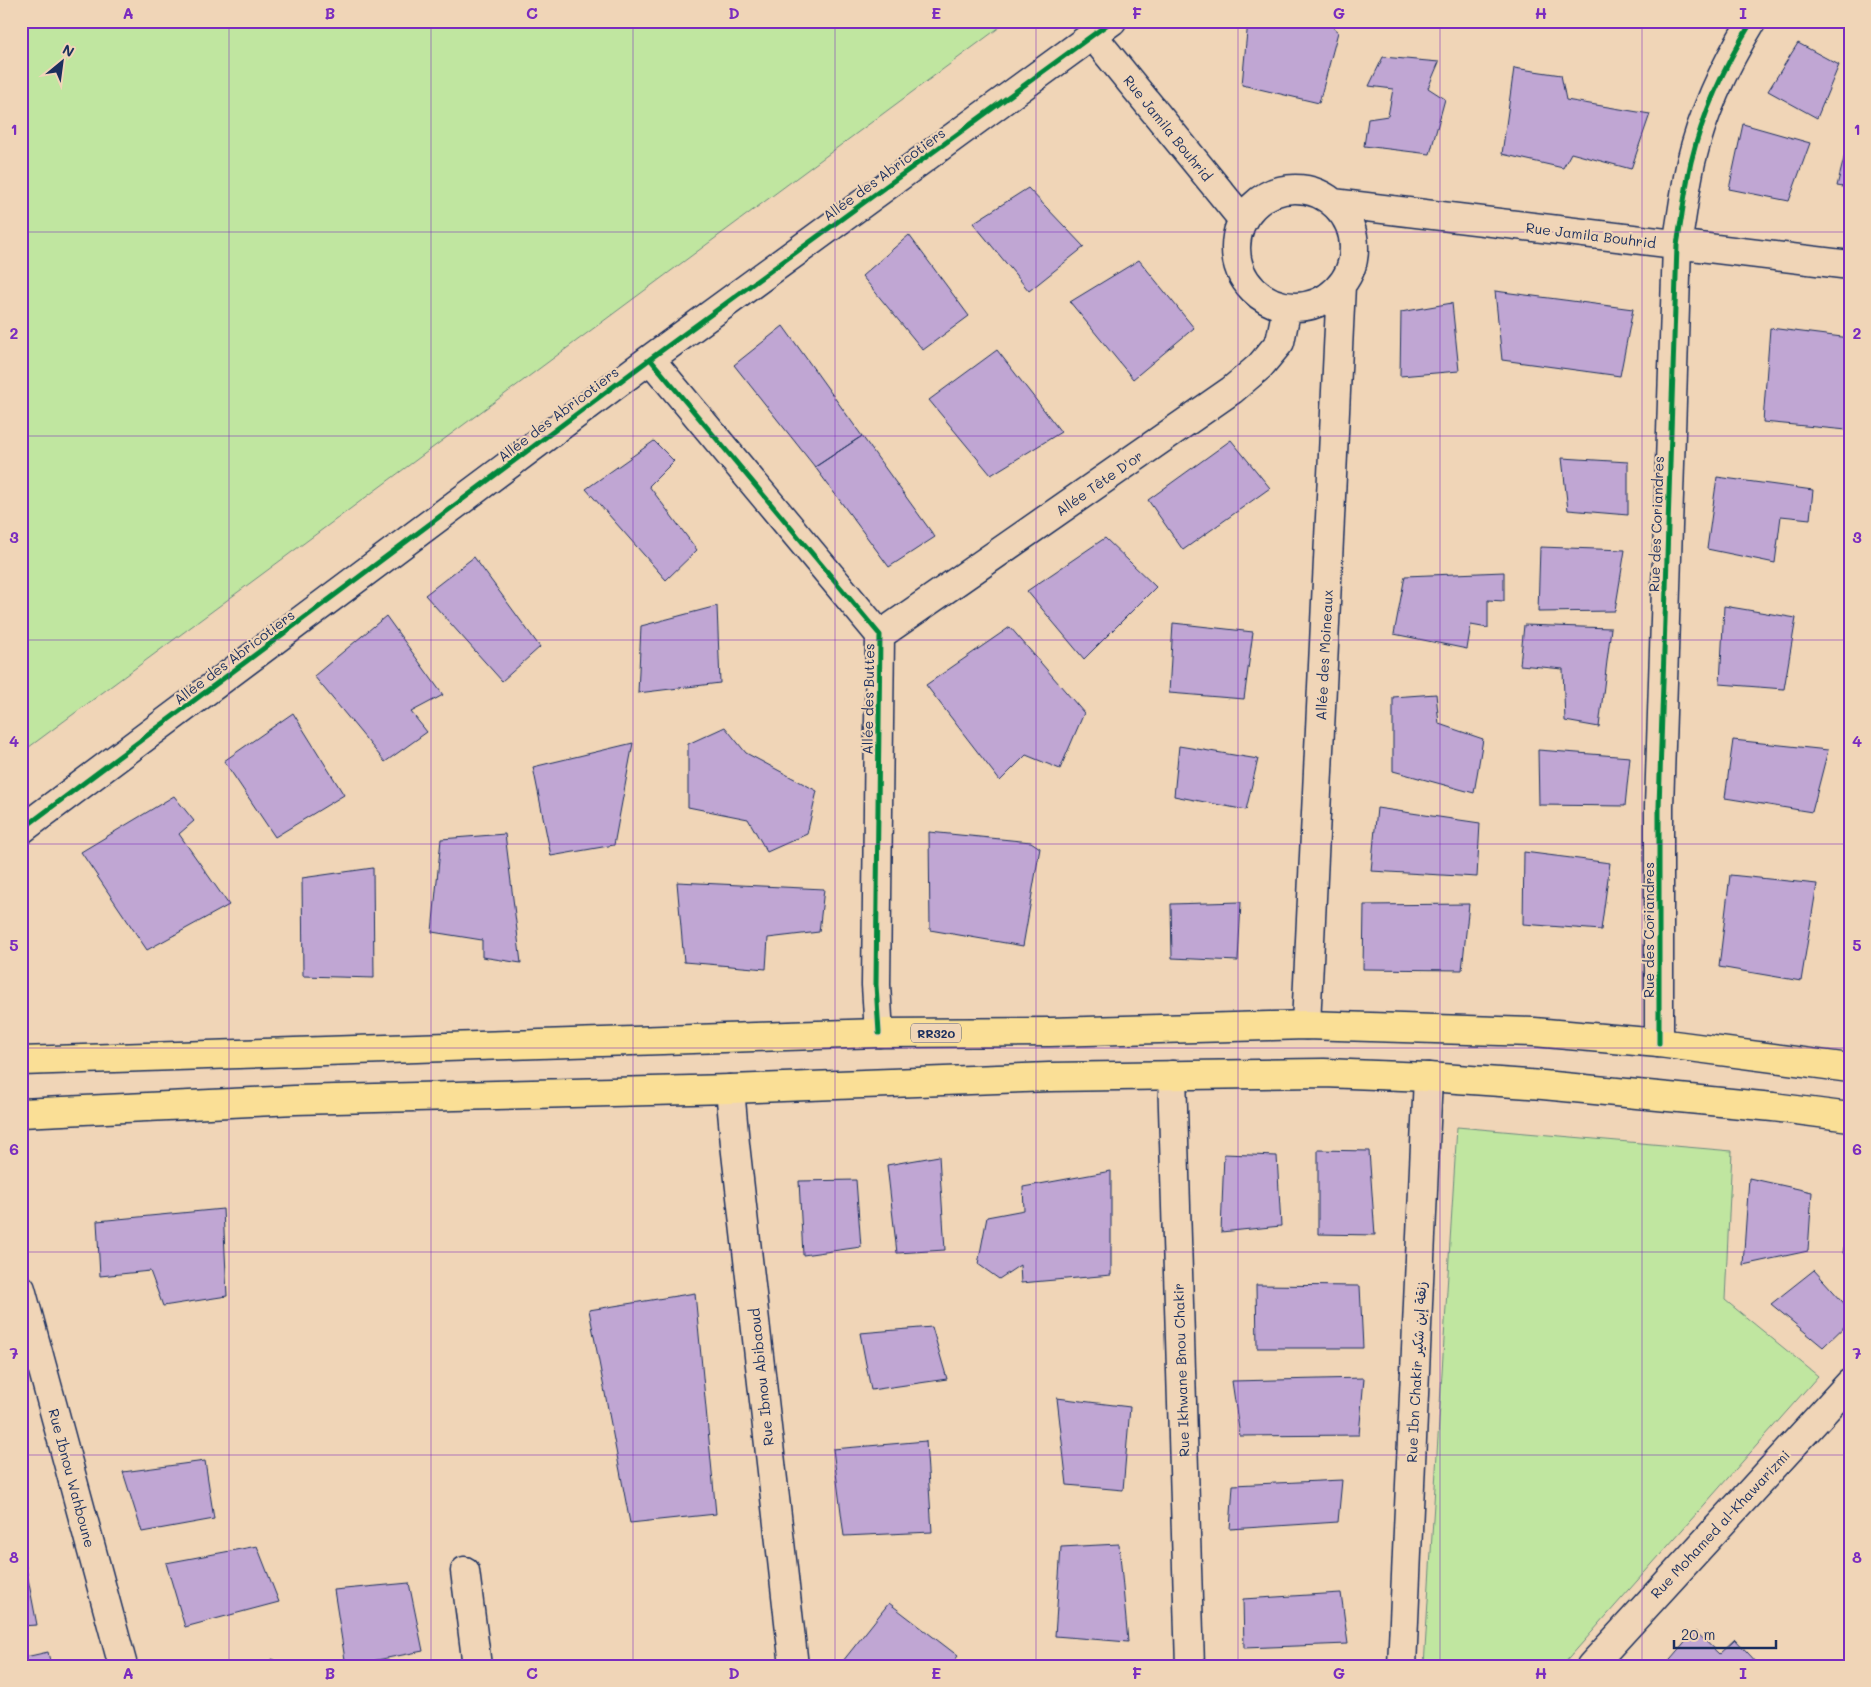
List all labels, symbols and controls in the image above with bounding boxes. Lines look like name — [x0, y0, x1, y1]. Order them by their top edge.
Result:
text: A — [122, 2, 134, 23]
text: B — [325, 2, 335, 23]
text: C — [526, 2, 538, 23]
text: D — [728, 2, 740, 23]
text: E — [931, 2, 941, 23]
text: F — [1132, 2, 1142, 23]
text: G — [1333, 2, 1345, 23]
text: H — [1535, 2, 1547, 23]
text: I — [1739, 2, 1747, 23]
north arrow — [38, 38, 88, 88]
text: N — [59, 39, 78, 61]
street label: Rue Jamila Bouhrid — [1119, 71, 1217, 185]
text: 1 — [10, 118, 18, 139]
text: 1 — [1853, 118, 1861, 139]
street label: Allée des Abricotiers — [819, 123, 949, 225]
street label: Rue Jamila Bouhrid — [1525, 218, 1657, 252]
text: 2 — [10, 322, 19, 343]
text: 2 — [1853, 322, 1862, 343]
street label: Allée des Abricotiers — [494, 362, 622, 466]
street label: Allée Tête D'or — [1052, 446, 1146, 520]
street label: Rue des Coriandres — [1644, 456, 1668, 592]
text: 3 — [9, 526, 19, 547]
text: 3 — [1852, 526, 1862, 547]
street label: Allée des Moineaux — [1311, 589, 1337, 721]
street label: Allée des Abricotiers — [170, 605, 298, 709]
street label: Allée des Buttes — [858, 643, 878, 755]
text: 4 — [9, 730, 19, 751]
text: 4 — [1852, 730, 1862, 751]
street label: Rue des Coriandres — [1639, 862, 1658, 998]
text: 5 — [9, 934, 19, 955]
text: 5 — [1852, 934, 1862, 955]
road number: RR320 — [911, 1024, 961, 1042]
text: 6 — [9, 1138, 19, 1159]
text: 6 — [1852, 1138, 1862, 1159]
street label: Rue Ibn Chakir زنقة إبن شكير — [1402, 1281, 1430, 1463]
street label: Rue Ikhwane Bnou Chakir — [1168, 1283, 1194, 1457]
street label: Rue Ibnou Abibaoud — [744, 1307, 778, 1447]
text: 7 — [10, 1342, 19, 1363]
text: 7 — [1853, 1342, 1862, 1363]
street label: Rue Ibnou Wahboune — [44, 1406, 100, 1550]
street label: Rue Mohamed al-Khawarizmi — [1646, 1446, 1794, 1602]
text: 8 — [9, 1546, 19, 1567]
text: 8 — [1852, 1546, 1862, 1567]
scale bar — [1674, 1617, 1776, 1649]
text: 20 m — [1681, 1624, 1715, 1644]
text: A — [122, 1662, 134, 1683]
text: B — [325, 1662, 335, 1683]
text: C — [526, 1662, 538, 1683]
text: D — [728, 1662, 740, 1683]
text: E — [931, 1662, 941, 1683]
text: F — [1132, 1662, 1142, 1683]
text: G — [1333, 1662, 1345, 1683]
text: H — [1535, 1662, 1547, 1683]
text: I — [1739, 1662, 1747, 1683]

